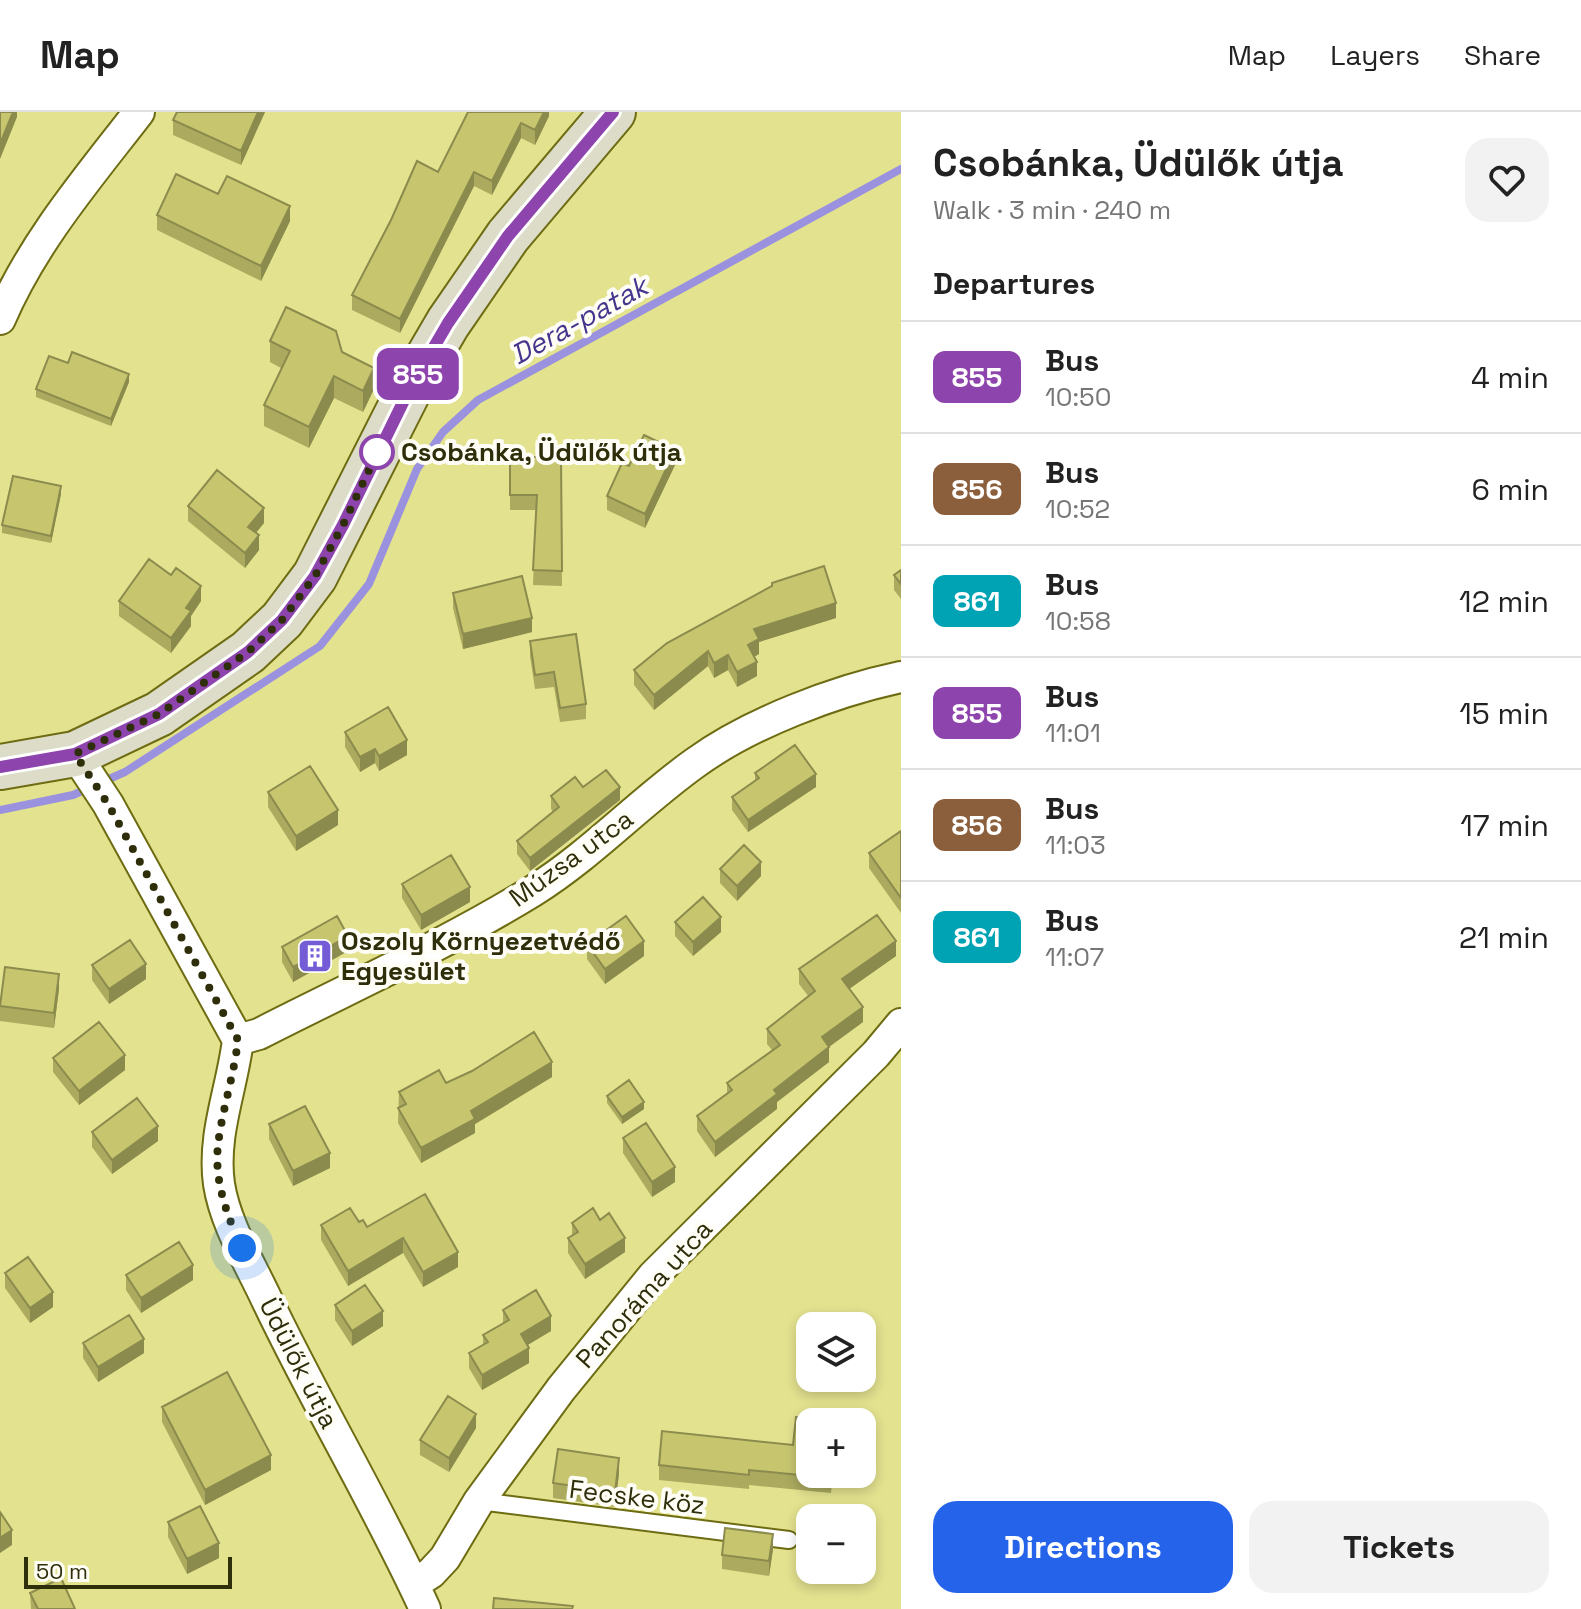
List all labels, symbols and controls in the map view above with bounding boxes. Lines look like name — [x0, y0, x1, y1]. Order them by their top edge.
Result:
text: Map — [40, 31, 120, 79]
text: Map — [1228, 37, 1286, 73]
text: Layers — [1330, 37, 1420, 73]
text: Share — [1464, 37, 1541, 73]
button: heart — [1465, 138, 1549, 222]
text: Csobánka, Üdülők útja — [933, 139, 1343, 187]
text: Walk · 3 min · 240 m — [933, 193, 1171, 227]
text: Departures — [933, 264, 1095, 303]
water label: Dera-patak — [504, 266, 656, 372]
text: Bus — [1045, 341, 1099, 380]
line badge: 855 — [372, 348, 464, 400]
text: 855 — [393, 356, 443, 392]
text: 4 min — [1471, 358, 1549, 397]
text: 855 — [952, 359, 1002, 395]
text: 10:50 — [1045, 380, 1111, 414]
marker: Csobánka, Üdülők útja — [360, 435, 394, 469]
place label: Csobánka, Üdülők útja — [401, 435, 682, 469]
text: Bus — [1045, 453, 1099, 492]
text: 6 min — [1471, 470, 1549, 509]
text: 856 — [952, 471, 1002, 507]
text: 10:52 — [1045, 492, 1110, 526]
text: Bus — [1045, 565, 1099, 604]
text: 12 min — [1459, 582, 1549, 621]
text: 861 — [954, 583, 1000, 619]
text: 10:58 — [1045, 604, 1111, 638]
text: Bus — [1045, 677, 1099, 716]
text: 15 min — [1459, 694, 1549, 733]
text: 855 — [952, 695, 1002, 731]
text: 11:01 — [1045, 716, 1101, 750]
text: Bus — [1045, 789, 1099, 828]
street label: Múzsa utca — [502, 802, 640, 914]
text: 17 min — [1460, 806, 1549, 845]
text: 856 — [952, 807, 1002, 843]
text: 11:03 — [1045, 828, 1106, 862]
text: Bus — [1045, 901, 1099, 940]
text: 21 min — [1459, 918, 1549, 957]
text: 861 — [954, 919, 1000, 955]
place label: Oszoly Környezetvédő Egyesület — [341, 924, 621, 988]
building icon: Oszoly Környezetvédő Egyesület — [296, 937, 334, 975]
text: 11:07 — [1045, 940, 1104, 974]
street label: Panoráma utca — [568, 1213, 720, 1375]
your location — [222, 1228, 262, 1268]
street label: Üdülők útja — [252, 1292, 346, 1434]
map controls — [796, 1312, 876, 1584]
button: layers — [796, 1312, 876, 1392]
button: + — [796, 1408, 876, 1488]
street label: Fecske köz — [567, 1472, 707, 1522]
button: Directions — [933, 1501, 1233, 1593]
button: Tickets — [1249, 1501, 1549, 1593]
button: − — [796, 1504, 876, 1584]
scale bar — [24, 1553, 232, 1589]
text: 50 m — [36, 1557, 88, 1585]

